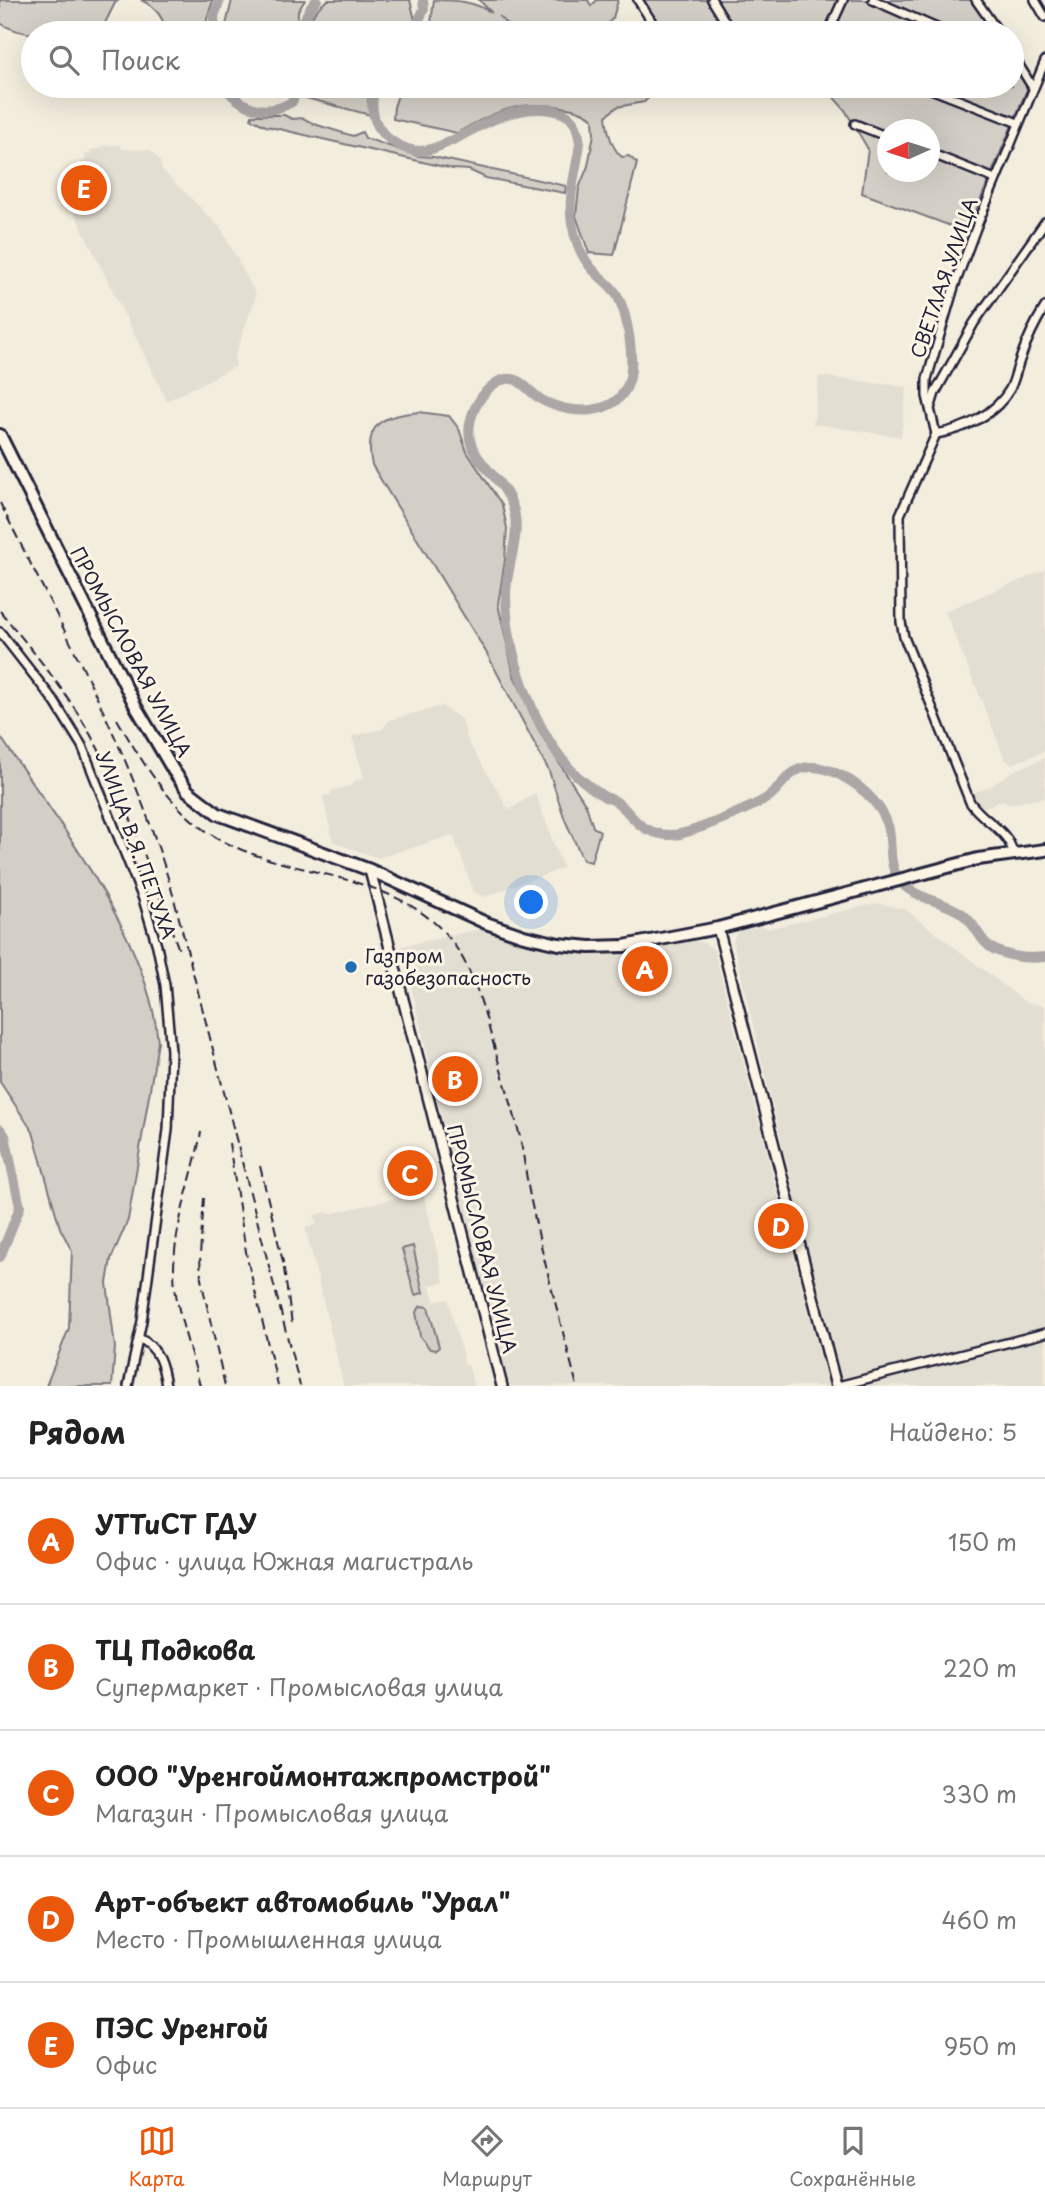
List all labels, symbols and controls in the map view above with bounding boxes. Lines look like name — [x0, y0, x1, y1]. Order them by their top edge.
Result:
search box — [21, 21, 1024, 98]
text: Поиск — [101, 40, 180, 79]
icon: search — [45, 41, 83, 79]
north arrow — [877, 119, 940, 182]
pin: E — [61, 162, 107, 214]
street label: СВЕТЛАЯ УЛИЦА — [902, 194, 984, 362]
street label: ПРОМЫСЛОВАЯ УЛИЦА — [64, 541, 199, 762]
street label: УЛИЦА В.Я. ПЕТУХА — [90, 747, 184, 943]
your location — [514, 885, 548, 919]
place label: Газпром газобезопасность — [365, 941, 531, 991]
pin: A — [622, 943, 668, 995]
marker: Газпром газобезопасность — [343, 959, 359, 975]
pin: B — [432, 1053, 478, 1105]
street label: ПРОМЫСЛОВАЯ УЛИЦА — [441, 1121, 525, 1356]
pin: C — [387, 1147, 433, 1199]
pin: D — [758, 1200, 804, 1252]
text: Рядом — [28, 1409, 126, 1454]
text: Найдено: 5 — [889, 1414, 1017, 1449]
text: УТТиСТ ГДУ — [95, 1504, 257, 1543]
text: A — [42, 1524, 60, 1559]
text: 150 m — [948, 1524, 1017, 1559]
text: Офис · улица Южная магистраль — [95, 1543, 473, 1578]
text: ТЦ Подкова — [95, 1630, 255, 1669]
text: B — [43, 1650, 59, 1685]
text: 220 m — [943, 1650, 1017, 1685]
text: Супермаркет · Промысловая улица — [95, 1669, 503, 1704]
text: ООО "Уренгоймонтажпромстрой" — [95, 1756, 551, 1795]
text: C — [42, 1776, 60, 1811]
text: 330 m — [941, 1776, 1017, 1811]
text: Магазин · Промысловая улица — [95, 1795, 448, 1830]
text: Арт-объект автомобиль "Урал" — [95, 1882, 510, 1921]
text: D — [42, 1902, 60, 1937]
text: 460 m — [942, 1902, 1017, 1937]
text: Место · Промышленная улица — [95, 1921, 442, 1956]
text: ПЭС Уренгой — [95, 2008, 269, 2047]
text: E — [44, 2028, 58, 2063]
text: 950 m — [944, 2028, 1017, 2063]
text: Офис — [95, 2047, 157, 2082]
tab: Карта — [129, 2122, 185, 2192]
tab: Маршрут — [442, 2122, 532, 2192]
tab: Сохранённые — [789, 2122, 916, 2192]

